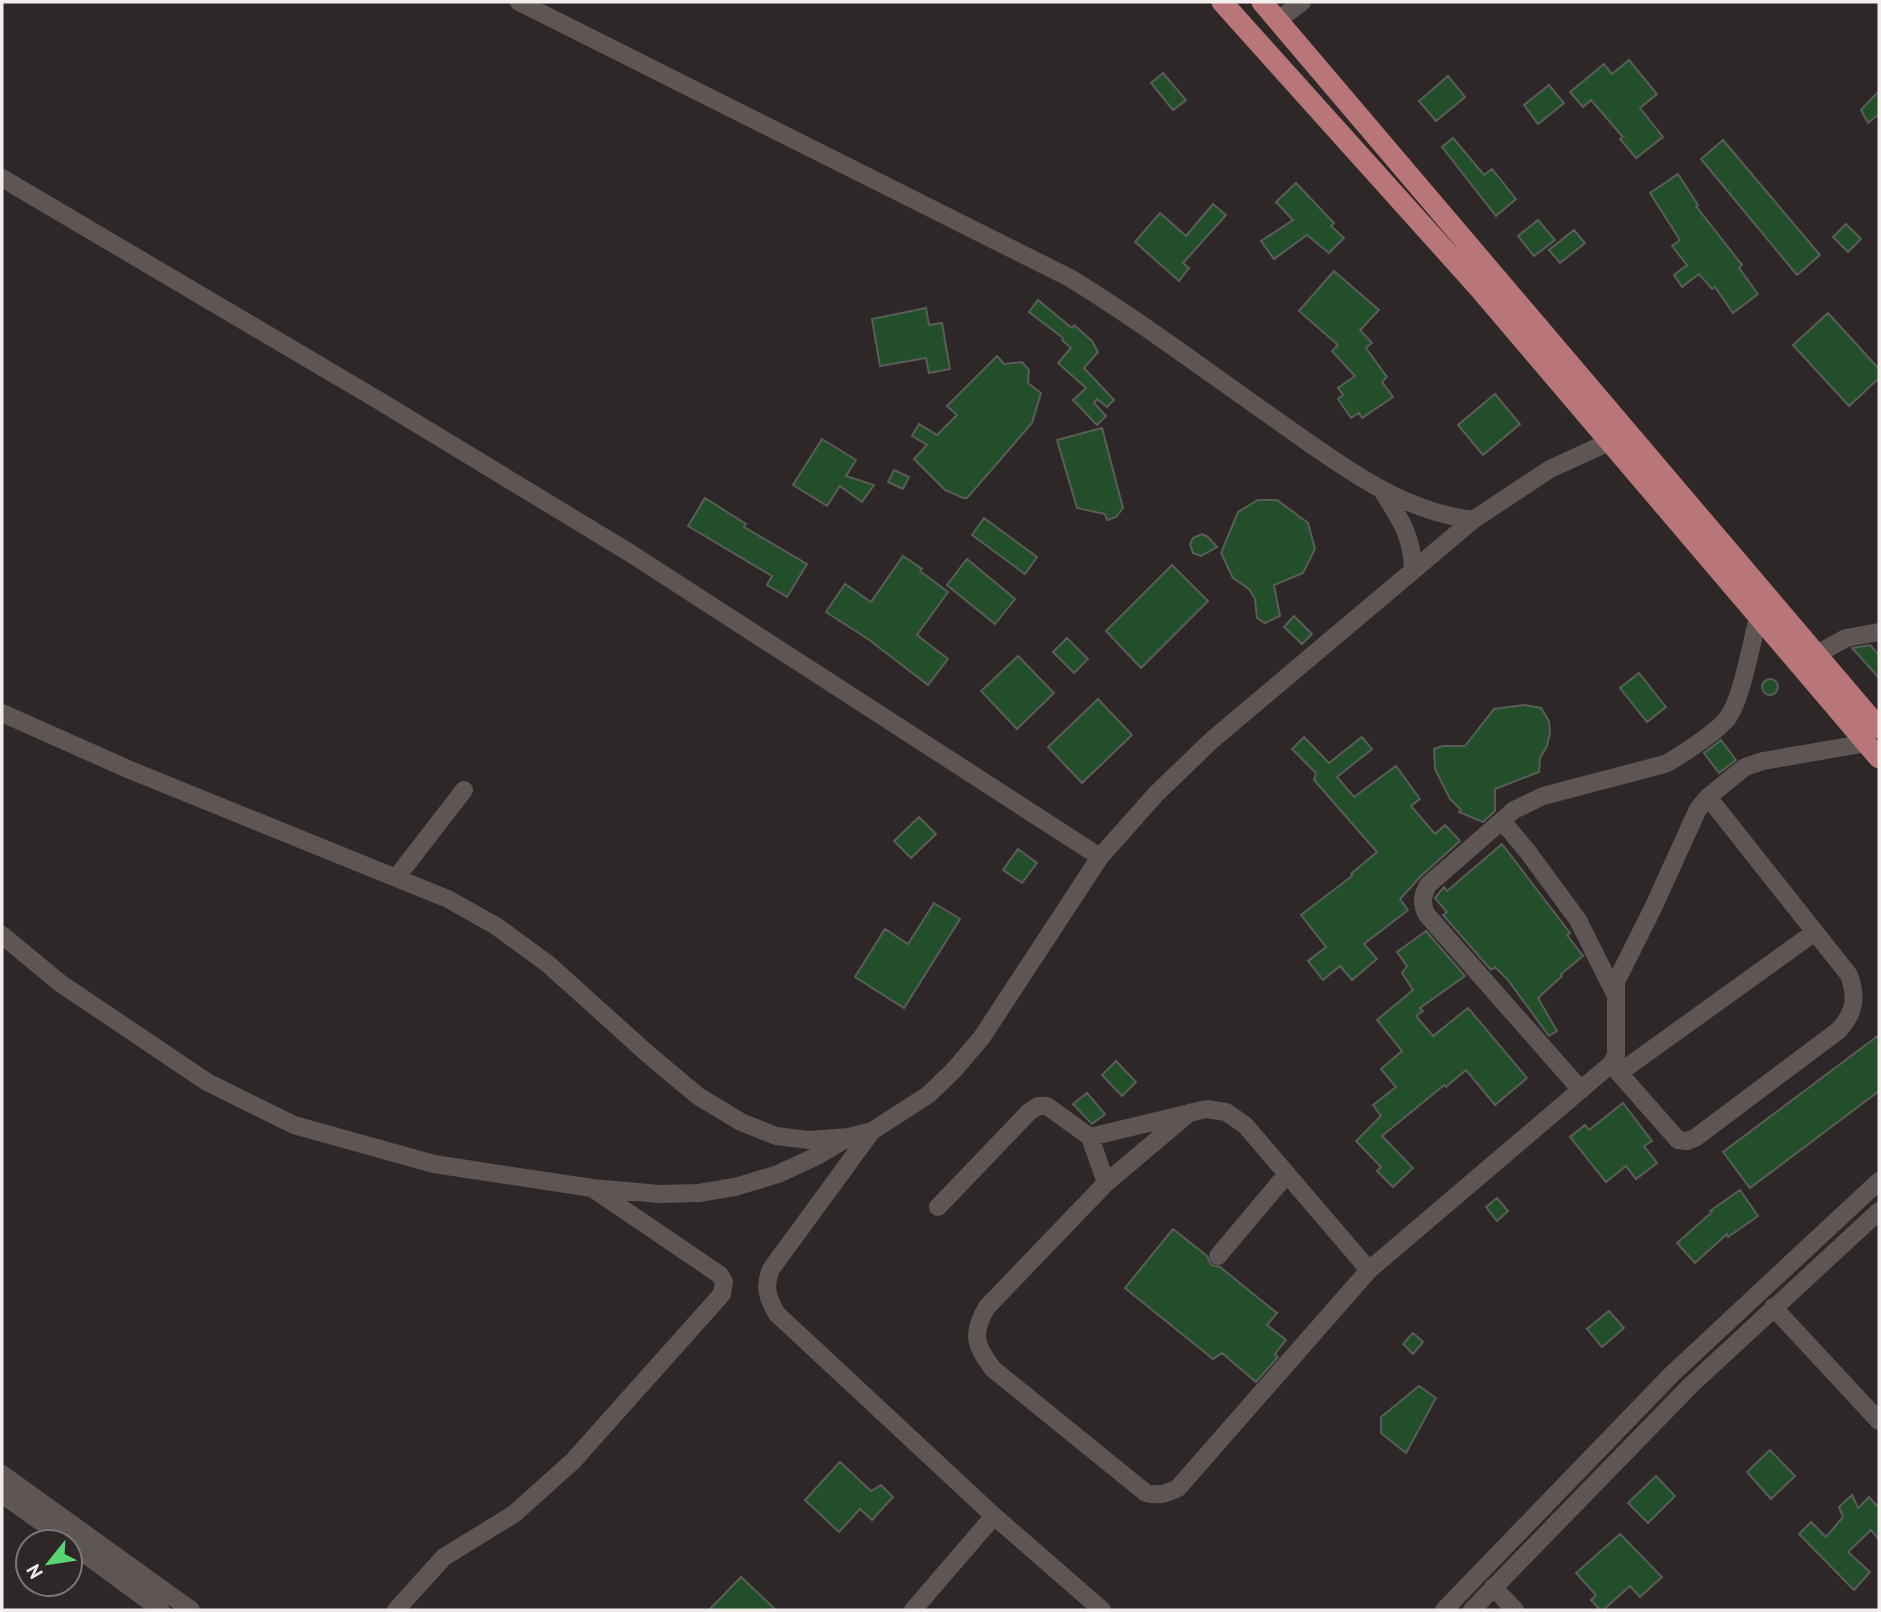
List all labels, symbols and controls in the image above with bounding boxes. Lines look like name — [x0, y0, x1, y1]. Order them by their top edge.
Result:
north arrow — [14, 1528, 84, 1598]
text: N — [21, 1560, 48, 1583]

